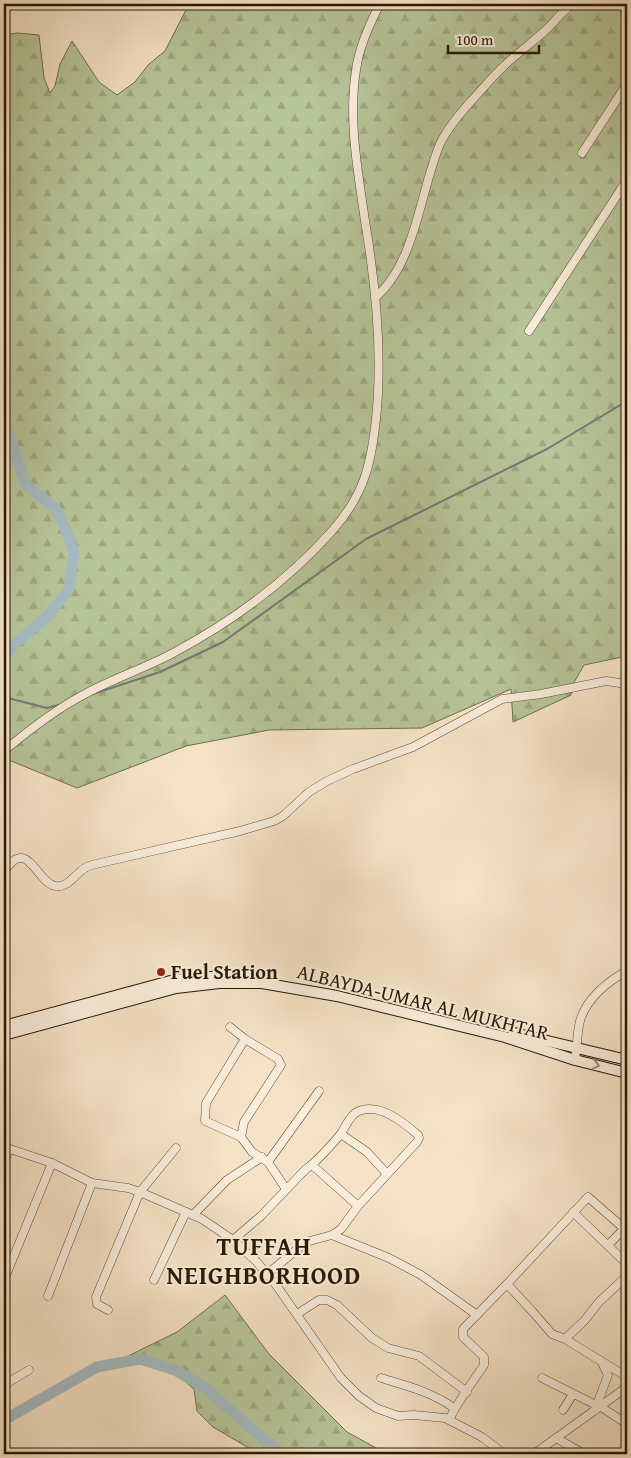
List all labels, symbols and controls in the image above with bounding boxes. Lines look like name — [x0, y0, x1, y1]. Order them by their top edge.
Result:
scale bar — [448, 22, 540, 54]
text: 100 m — [456, 29, 494, 50]
street label: ALBAYDA-UMAR AL MUKHTAR — [294, 956, 552, 1047]
place label: Fuel Station — [171, 957, 278, 986]
marker: Fuel Station — [155, 966, 167, 978]
one-way arrow — [591, 1059, 600, 1070]
district label: TUFFAH NEIGHBORHOOD — [167, 1228, 361, 1293]

